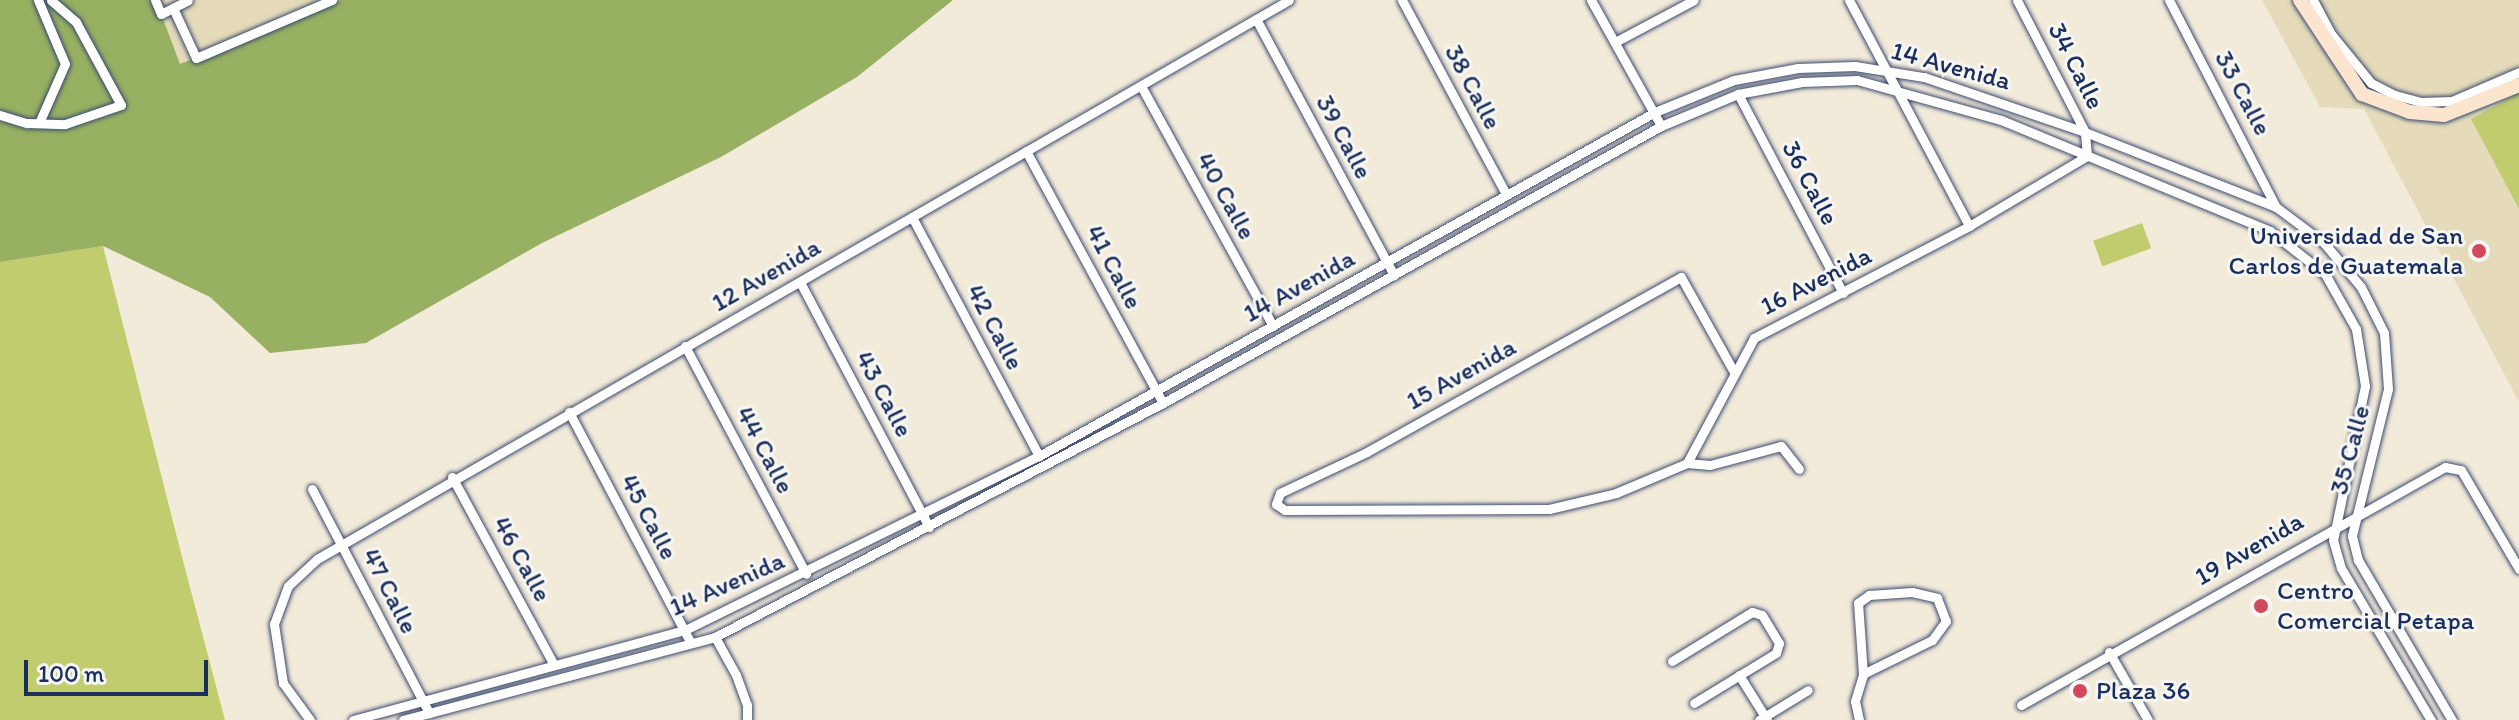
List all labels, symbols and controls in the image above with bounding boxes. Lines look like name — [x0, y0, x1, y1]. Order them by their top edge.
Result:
street label: 34 Calle — [2041, 17, 2111, 115]
street label: 14 Avenida — [1888, 35, 2014, 97]
street label: 38 Calle — [1438, 39, 1508, 135]
street label: 33 Calle — [2208, 45, 2278, 141]
street label: 39 Calle — [1309, 90, 1379, 184]
street label: 36 Calle — [1775, 135, 1845, 231]
street label: 40 Calle — [1189, 147, 1263, 245]
street label: 41 Calle — [1079, 220, 1149, 314]
place label: Universidad de San Carlos de Guatemala — [2230, 220, 2463, 282]
street label: 12 Avenida — [706, 231, 826, 319]
street label: 16 Avenida — [1755, 240, 1877, 322]
marker: Universidad de San Carlos de Guatemala — [2470, 242, 2488, 260]
street label: 14 Avenida — [1238, 243, 1360, 329]
street label: 42 Calle — [960, 279, 1030, 375]
street label: 15 Avenida — [1401, 331, 1521, 417]
street label: 43 Calle — [848, 346, 920, 442]
street label: 44 Calle — [729, 401, 801, 499]
street label: 35 Calle — [2323, 402, 2377, 498]
street label: 45 Calle — [614, 469, 684, 565]
street label: 19 Avenida — [2189, 505, 2309, 593]
street label: 46 Calle — [486, 511, 558, 607]
street label: 47 Calle — [355, 543, 425, 639]
street label: 14 Avenida — [665, 545, 789, 623]
place label: Centro Comercial Petapa — [2277, 575, 2472, 636]
marker: Centro Comercial Petapa — [2252, 597, 2270, 615]
scale bar — [28, 644, 212, 694]
text: 100 m — [38, 659, 104, 688]
place label: Plaza 36 — [2096, 675, 2190, 707]
marker: Plaza 36 — [2071, 682, 2089, 700]

